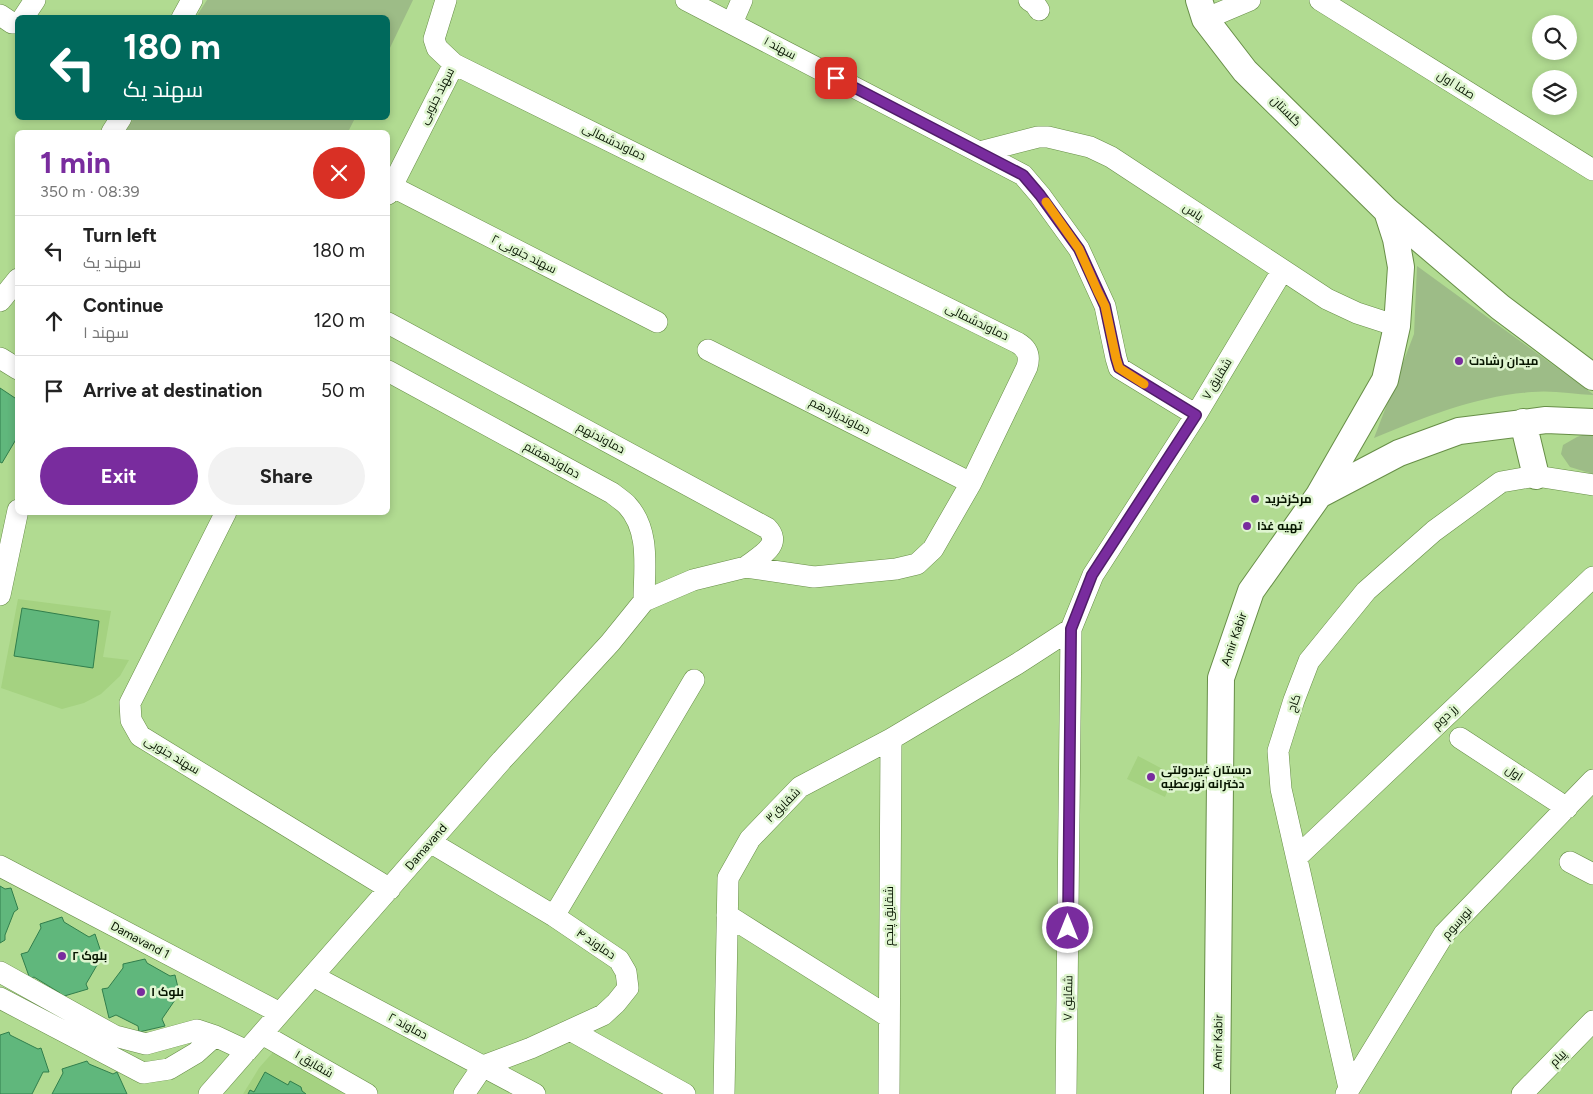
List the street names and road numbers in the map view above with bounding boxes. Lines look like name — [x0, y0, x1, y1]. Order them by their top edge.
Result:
street label: سهند ۱ — [761, 34, 799, 62]
street label: سهند جنوبی — [417, 65, 457, 127]
street label: صفا اول — [1435, 68, 1477, 102]
street label: گلستان — [1268, 93, 1304, 129]
street label: دماوندشمالی — [580, 121, 648, 163]
street label: یاس — [1180, 200, 1206, 224]
street label: سهند جنوبی ۲ — [489, 232, 559, 276]
street label: دماوندشمالی — [943, 301, 1011, 343]
street label: شقایق ۷ — [1199, 356, 1235, 402]
street label: دماوندیازدهم — [807, 395, 873, 438]
street label: دماوندنهم — [574, 420, 628, 457]
street label: دماوندهفتم — [521, 439, 583, 482]
street label: Amir Kabir — [1218, 611, 1250, 667]
street label: کاج — [1284, 692, 1304, 714]
street label: رز دوم — [1430, 702, 1461, 733]
street label: سهند جنوبی — [142, 733, 202, 777]
street label: اول — [1503, 762, 1525, 784]
street label: شقایق۳ — [763, 785, 803, 825]
street label: Damavand — [402, 821, 450, 873]
street label: شقایق پنجم — [882, 886, 898, 946]
street label: نورسوم — [1439, 904, 1476, 942]
street label: Damavand 1 — [108, 919, 172, 961]
street label: دماوند ۴ — [574, 926, 618, 962]
street label: شقایق ۷ — [1061, 975, 1075, 1021]
street label: دماوند ۲ — [386, 1010, 430, 1042]
street label: Amir Kabir — [1211, 1014, 1225, 1070]
street label: پیام — [1547, 1046, 1571, 1071]
street label: شقایق ۱ — [292, 1047, 336, 1081]

